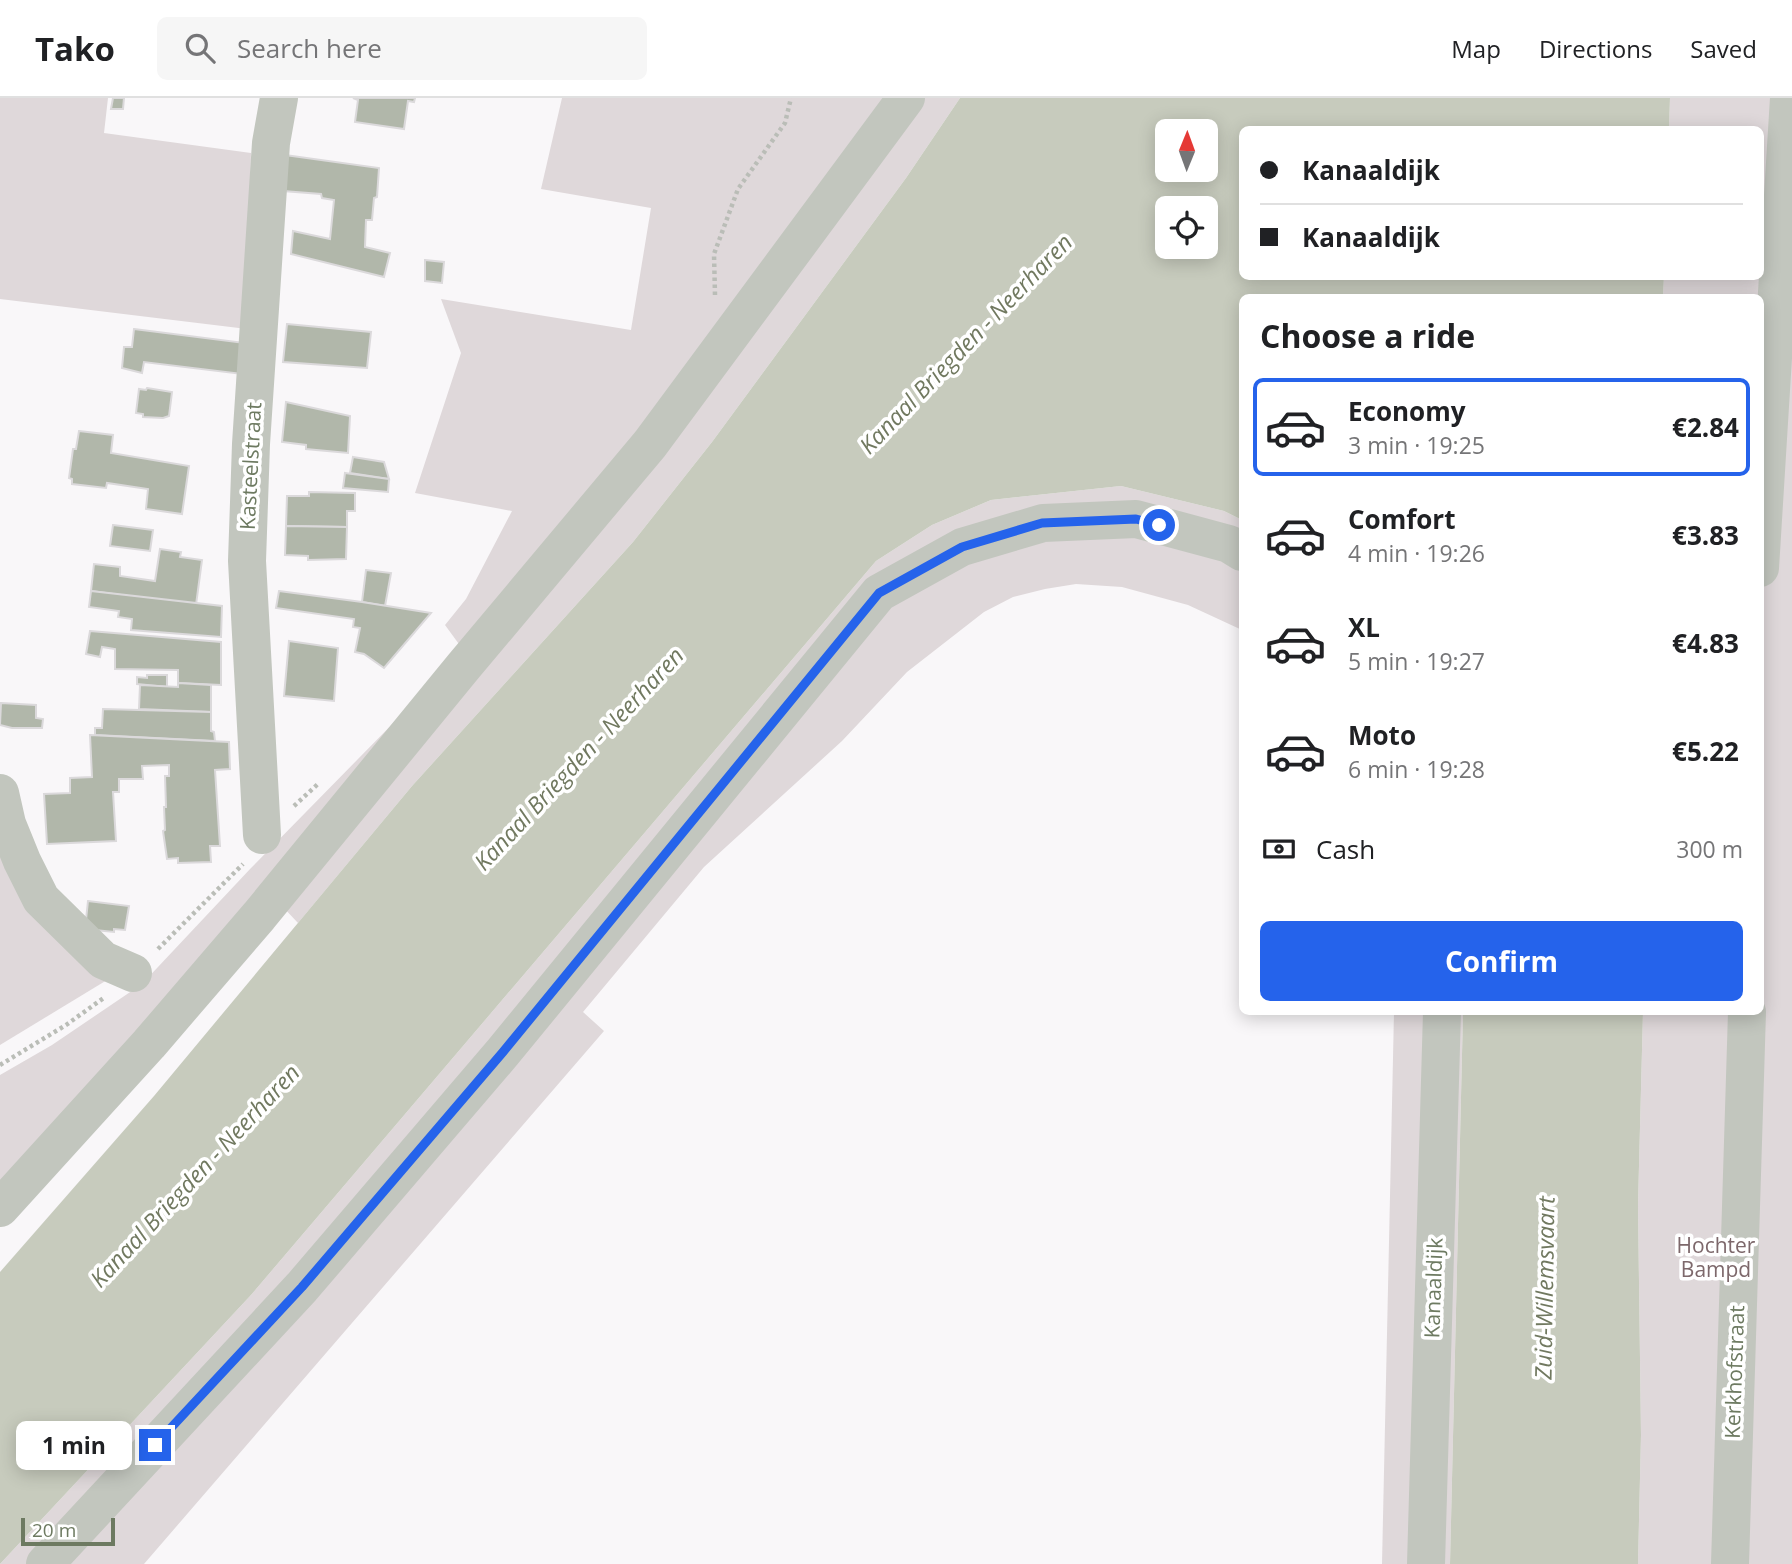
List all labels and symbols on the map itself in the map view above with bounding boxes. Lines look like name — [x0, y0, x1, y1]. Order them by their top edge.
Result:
north arrow — [1155, 119, 1218, 182]
water label: Kanaal Briegden - Neerharen — [852, 226, 1079, 460]
street label: Kasteelstraat — [233, 401, 267, 530]
route start — [1143, 509, 1175, 541]
water label: Kanaal Briegden - Neerharen — [466, 640, 690, 877]
water label: Kanaal Briegden - Neerharen — [82, 1057, 306, 1294]
water label: Zuid-Willemsvaart — [1526, 1195, 1562, 1381]
park label: Hochter Bampd — [1677, 1231, 1756, 1283]
street label: Kanaaldijk — [1417, 1237, 1449, 1339]
street label: Kerkhofstraat — [1718, 1305, 1750, 1439]
callout: 1 min — [15, 1420, 130, 1470]
route end — [139, 1429, 171, 1461]
scale bar — [21, 1515, 116, 1547]

